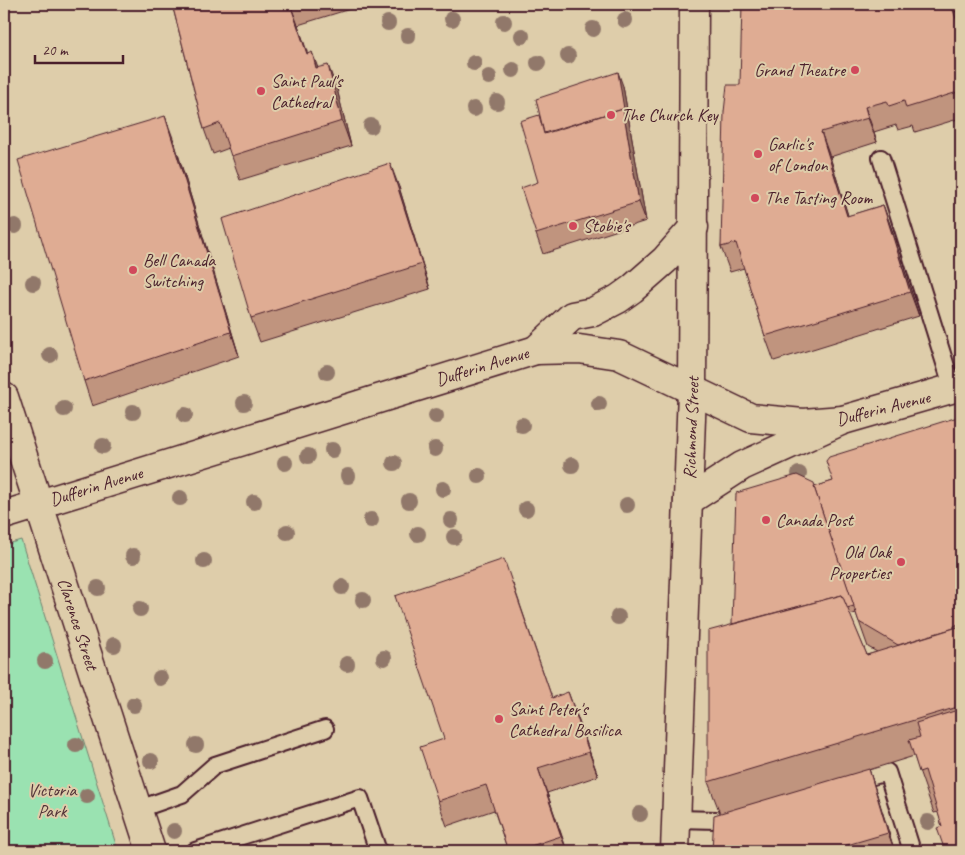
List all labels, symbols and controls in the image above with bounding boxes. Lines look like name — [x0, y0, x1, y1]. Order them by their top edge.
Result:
scale bar — [35, 32, 122, 64]
text: 20 m — [42, 41, 69, 60]
place label: Grand Theatre — [754, 59, 846, 81]
marker: Grand Theatre — [849, 64, 861, 76]
place label: Saint Paul's Cathedral — [271, 70, 344, 113]
marker: Saint Paul's Cathedral — [255, 85, 267, 97]
place label: The Church Key — [621, 104, 720, 126]
marker: The Church Key — [605, 109, 617, 121]
place label: Garlic's of London — [768, 133, 828, 176]
marker: Garlic's of London — [752, 148, 764, 160]
place label: The Tasting Room — [765, 187, 873, 209]
marker: The Tasting Room — [749, 192, 761, 204]
place label: Stobie's — [583, 215, 632, 237]
marker: Stobie's — [567, 220, 579, 232]
place label: Bell Canada Switching — [143, 249, 216, 292]
marker: Bell Canada Switching — [127, 264, 139, 276]
street label: Dufferin Avenue — [433, 341, 532, 391]
street label: Richmond Street — [678, 374, 704, 480]
street label: Dufferin Avenue — [834, 385, 933, 430]
street label: Dufferin Avenue — [47, 461, 146, 511]
place label: Canada Post — [776, 509, 855, 531]
marker: Canada Post — [760, 514, 772, 526]
place label: Old Oak Properties — [829, 541, 893, 584]
marker: Old Oak Properties — [895, 556, 907, 568]
street label: Clarence Street — [53, 575, 104, 675]
place label: Saint Peter's Cathedral Basilica — [509, 698, 622, 741]
marker: Saint Peter's Cathedral Basilica — [493, 713, 505, 725]
park label: Victoria Park — [28, 779, 77, 822]

